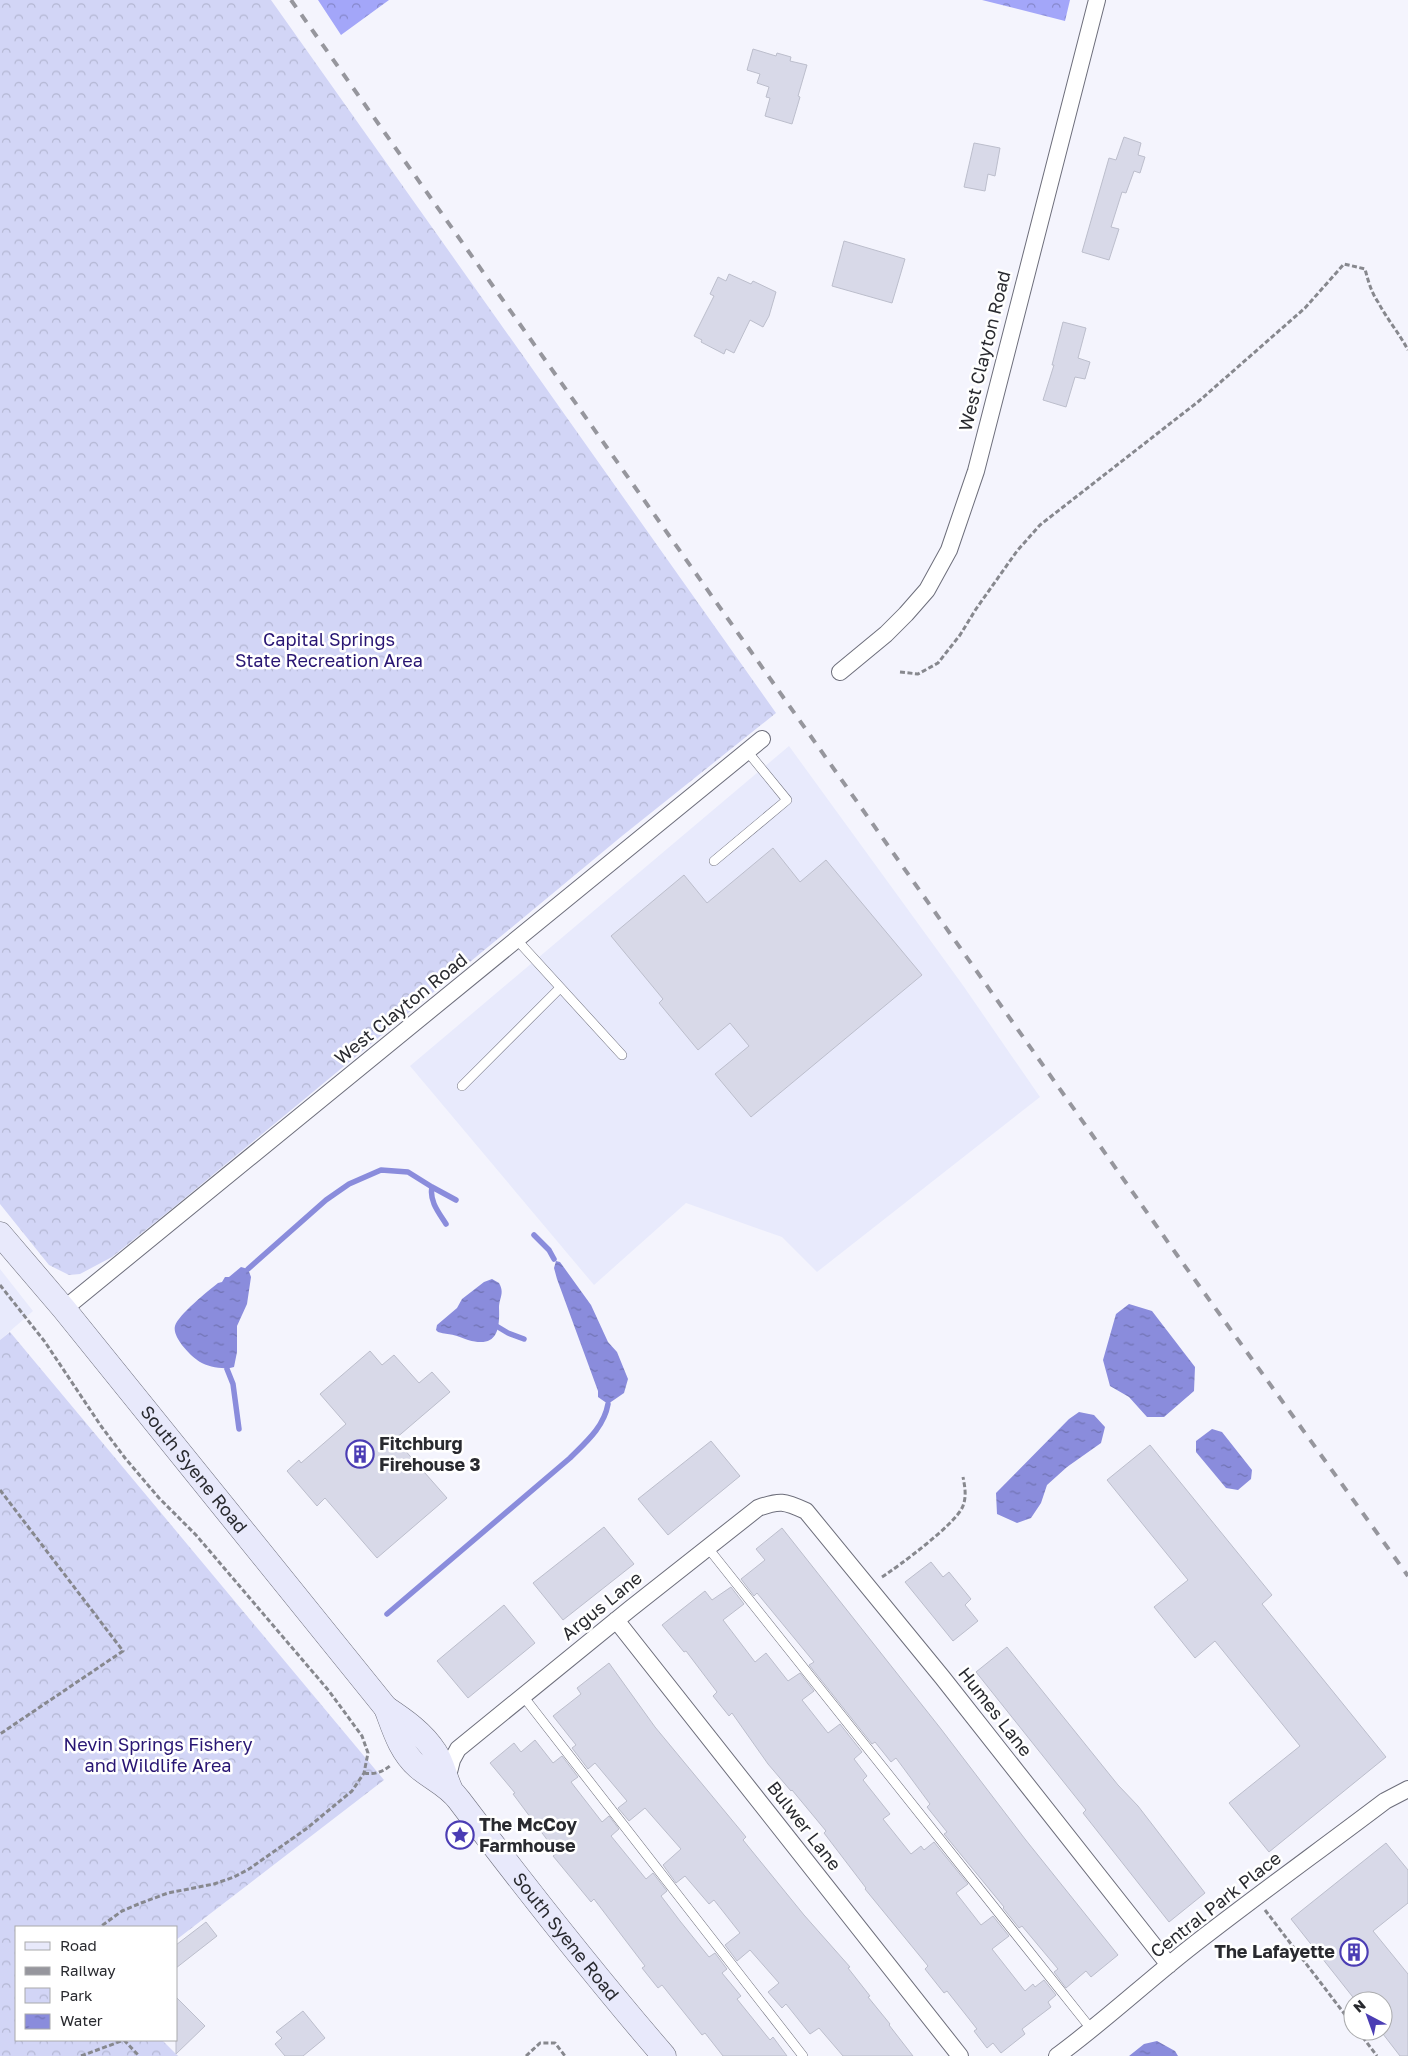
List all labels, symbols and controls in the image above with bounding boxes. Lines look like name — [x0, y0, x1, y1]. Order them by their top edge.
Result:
street label: West Clayton Road — [953, 268, 1015, 433]
park label: Capital Springs State Recreation Area — [235, 628, 423, 671]
street label: West Clayton Road — [330, 948, 471, 1068]
street label: South Syene Road — [136, 1401, 252, 1537]
place label: Fitchburg Firehouse 3 — [379, 1432, 481, 1475]
building icon: Fitchburg Firehouse 3 — [345, 1439, 375, 1469]
street label: Argus Lane — [557, 1566, 646, 1644]
street label: Humes Lane — [954, 1662, 1037, 1760]
park label: Nevin Springs Fishery and Wildlife Area — [63, 1733, 253, 1776]
street label: Bulwer Lane — [763, 1776, 846, 1874]
place label: The McCoy Farmhouse — [479, 1813, 577, 1856]
place icon: The McCoy Farmhouse — [445, 1820, 475, 1850]
street label: Central Park Place — [1146, 1846, 1285, 1962]
street label: South Syene Road — [509, 1868, 624, 2004]
legend — [15, 1926, 178, 2041]
text: Road — [60, 1936, 97, 1954]
building icon: The Lafayette — [1339, 1937, 1369, 1967]
place label: The Lafayette — [1214, 1940, 1335, 1962]
text: Railway — [60, 1961, 116, 1979]
text: Park — [60, 1986, 93, 2004]
north arrow — [1343, 1991, 1393, 2041]
text: N — [1350, 1996, 1369, 2016]
text: Water — [60, 2011, 103, 2029]

